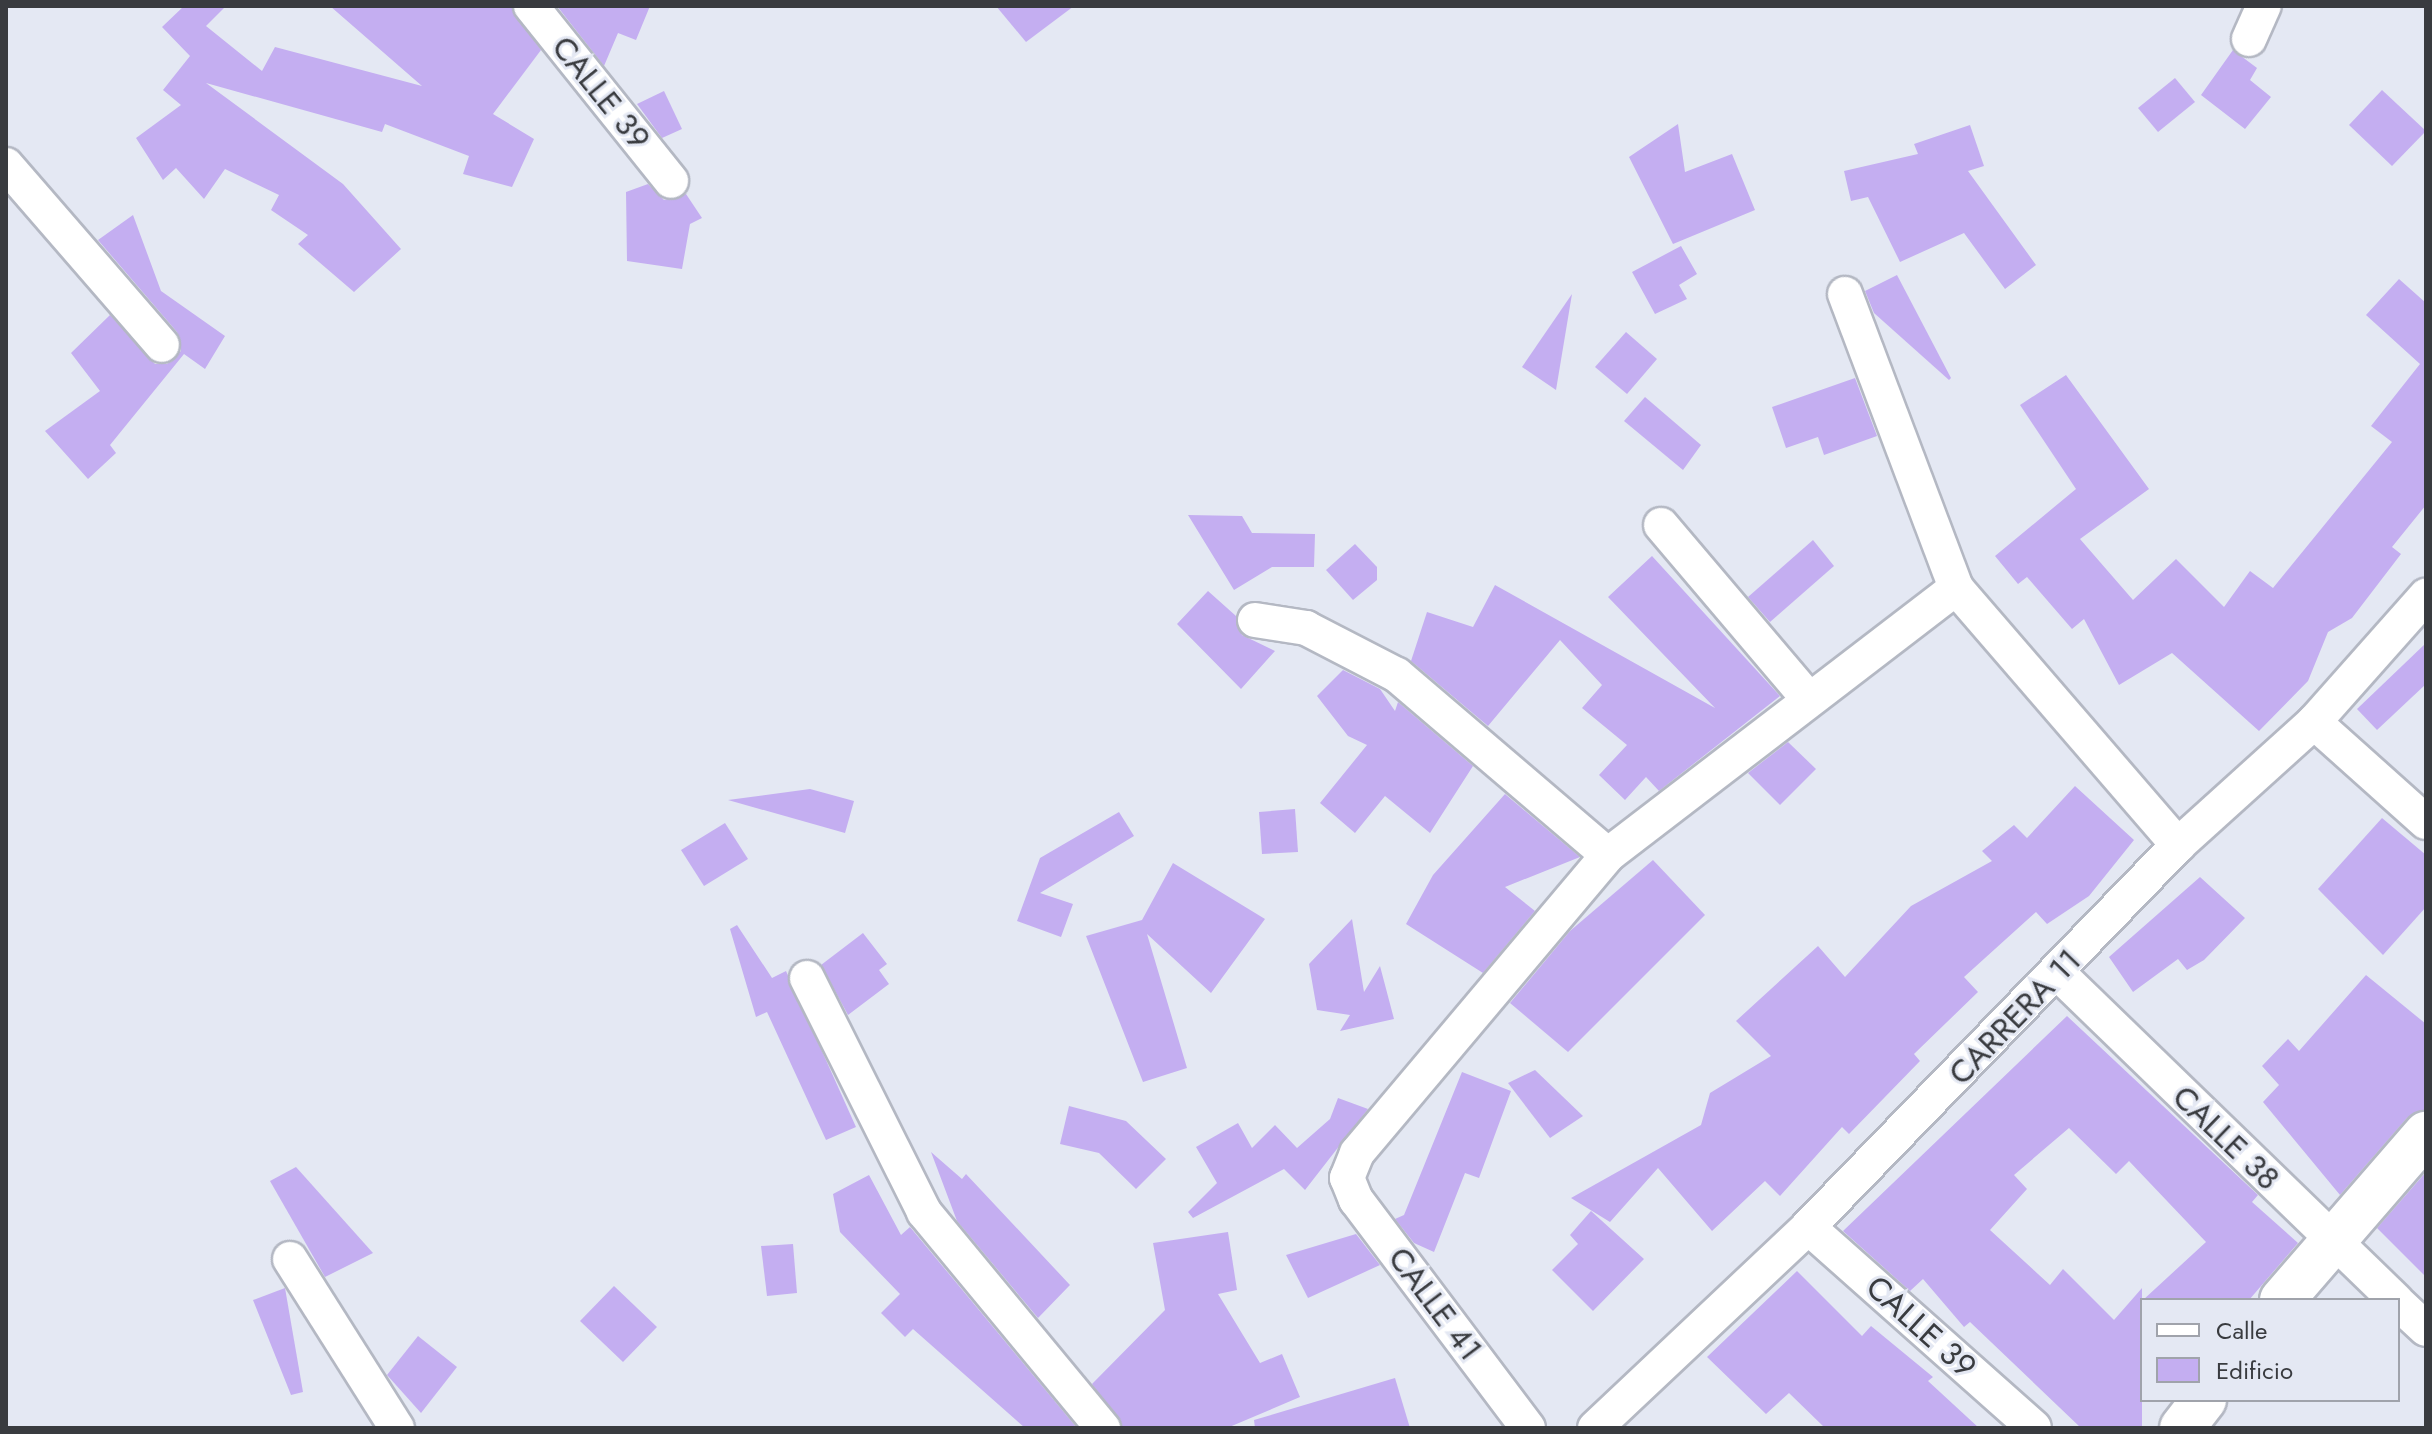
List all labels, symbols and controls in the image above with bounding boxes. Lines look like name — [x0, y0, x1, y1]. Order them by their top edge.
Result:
street label: CALLE 39 — [544, 29, 658, 157]
street label: CARRERA 11 — [1941, 941, 2089, 1093]
street label: CALLE 38 — [2165, 1078, 2287, 1198]
street label: CALLE 41 — [1380, 1240, 1490, 1368]
street label: CALLE 39 — [1858, 1268, 1984, 1386]
legend — [2140, 1298, 2400, 1402]
text: Calle — [2216, 1313, 2267, 1348]
text: Edificio — [2216, 1353, 2293, 1388]

